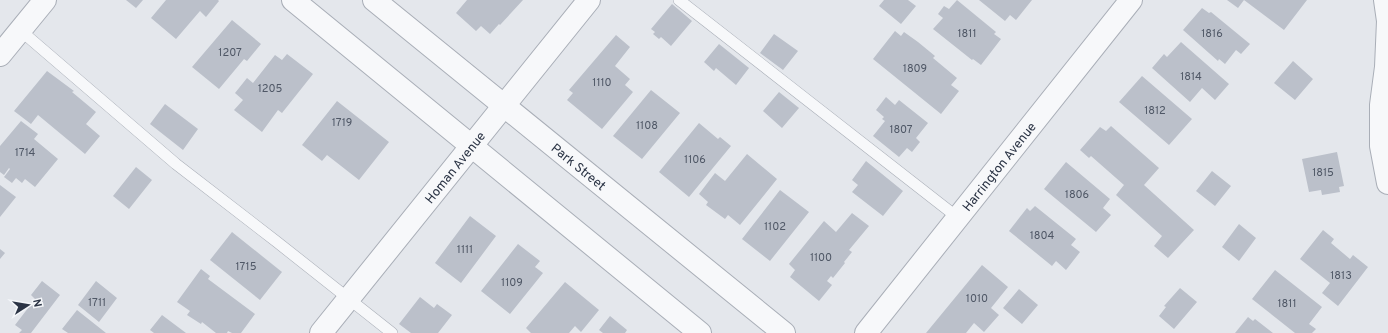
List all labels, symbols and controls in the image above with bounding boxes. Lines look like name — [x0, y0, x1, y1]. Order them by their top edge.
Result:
house number: 1811 — [957, 27, 977, 41]
house number: 1816 — [1201, 27, 1223, 41]
house number: 1207 — [218, 46, 242, 60]
house number: 1809 — [903, 62, 927, 76]
house number: 1814 — [1180, 70, 1202, 84]
house number: 1110 — [592, 76, 612, 90]
house number: 1205 — [258, 82, 283, 96]
house number: 1812 — [1144, 104, 1166, 118]
house number: 1719 — [332, 116, 352, 130]
house number: 1108 — [636, 119, 658, 133]
street label: Harrington Avenue — [960, 120, 1040, 215]
house number: 1807 — [889, 123, 913, 137]
street label: Homan Avenue — [422, 129, 490, 208]
street label: Park Street — [547, 141, 608, 195]
house number: 1714 — [15, 146, 36, 160]
house number: 1106 — [684, 153, 706, 167]
house number: 1815 — [1312, 166, 1334, 180]
house number: 1806 — [1065, 188, 1089, 202]
house number: 1102 — [764, 220, 786, 234]
house number: 1804 — [1030, 229, 1054, 243]
house number: 1111 — [457, 243, 473, 257]
house number: 1100 — [810, 251, 832, 265]
house number: 1715 — [236, 260, 257, 274]
house number: 1813 — [1330, 269, 1352, 283]
house number: 1109 — [501, 276, 523, 290]
north arrow — [8, 285, 48, 325]
house number: 1010 — [966, 292, 988, 306]
house number: 1711 — [88, 296, 106, 310]
house number: 1811 — [1277, 297, 1297, 311]
text: N — [29, 298, 44, 308]

